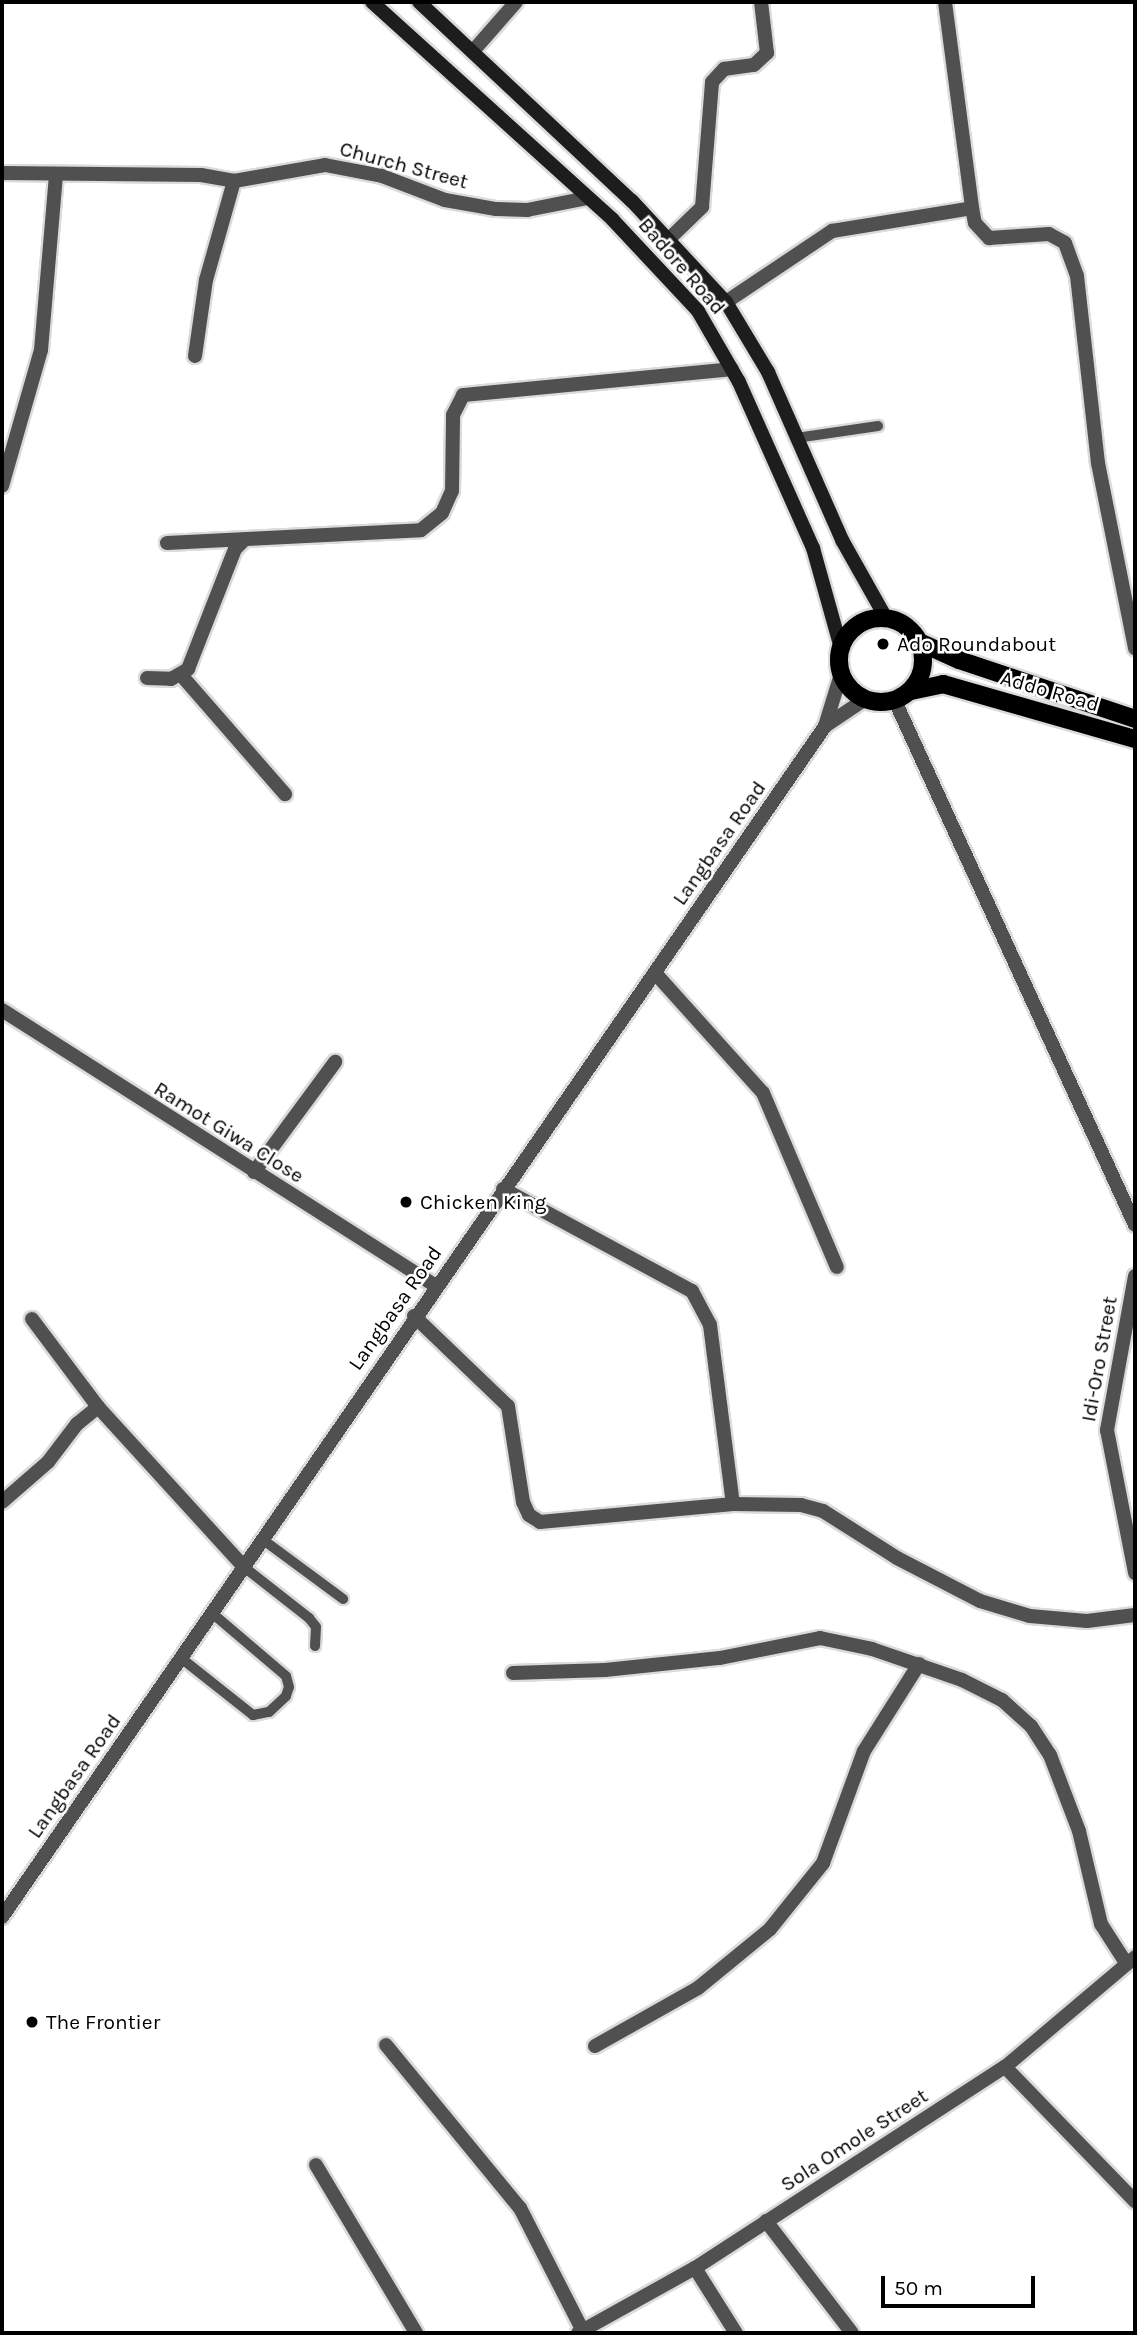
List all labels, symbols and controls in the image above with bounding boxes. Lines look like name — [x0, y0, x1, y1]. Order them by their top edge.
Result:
street label: Church Street — [337, 136, 471, 194]
street label: Badore Road — [633, 212, 731, 320]
place label: Ado Roundabout — [897, 631, 1056, 657]
marker: Ado Roundabout — [875, 636, 891, 652]
street label: Addo Road — [998, 665, 1102, 717]
street label: Langbasa Road — [667, 776, 771, 910]
street label: Ramot Giwa Close — [149, 1076, 309, 1188]
place label: Chicken King — [420, 1189, 546, 1215]
marker: Chicken King — [398, 1194, 414, 1210]
street label: Langbasa Road — [343, 1241, 447, 1375]
street label: Idi-Oro Street — [1076, 1294, 1122, 1424]
street label: Langbasa Road — [22, 1709, 126, 1843]
place label: The Frontier — [46, 2009, 160, 2035]
marker: The Frontier — [24, 2014, 40, 2030]
street label: Sola Omole Street — [776, 2083, 932, 2197]
scale bar — [885, 2262, 1039, 2306]
text: 50 m — [894, 2276, 943, 2300]

